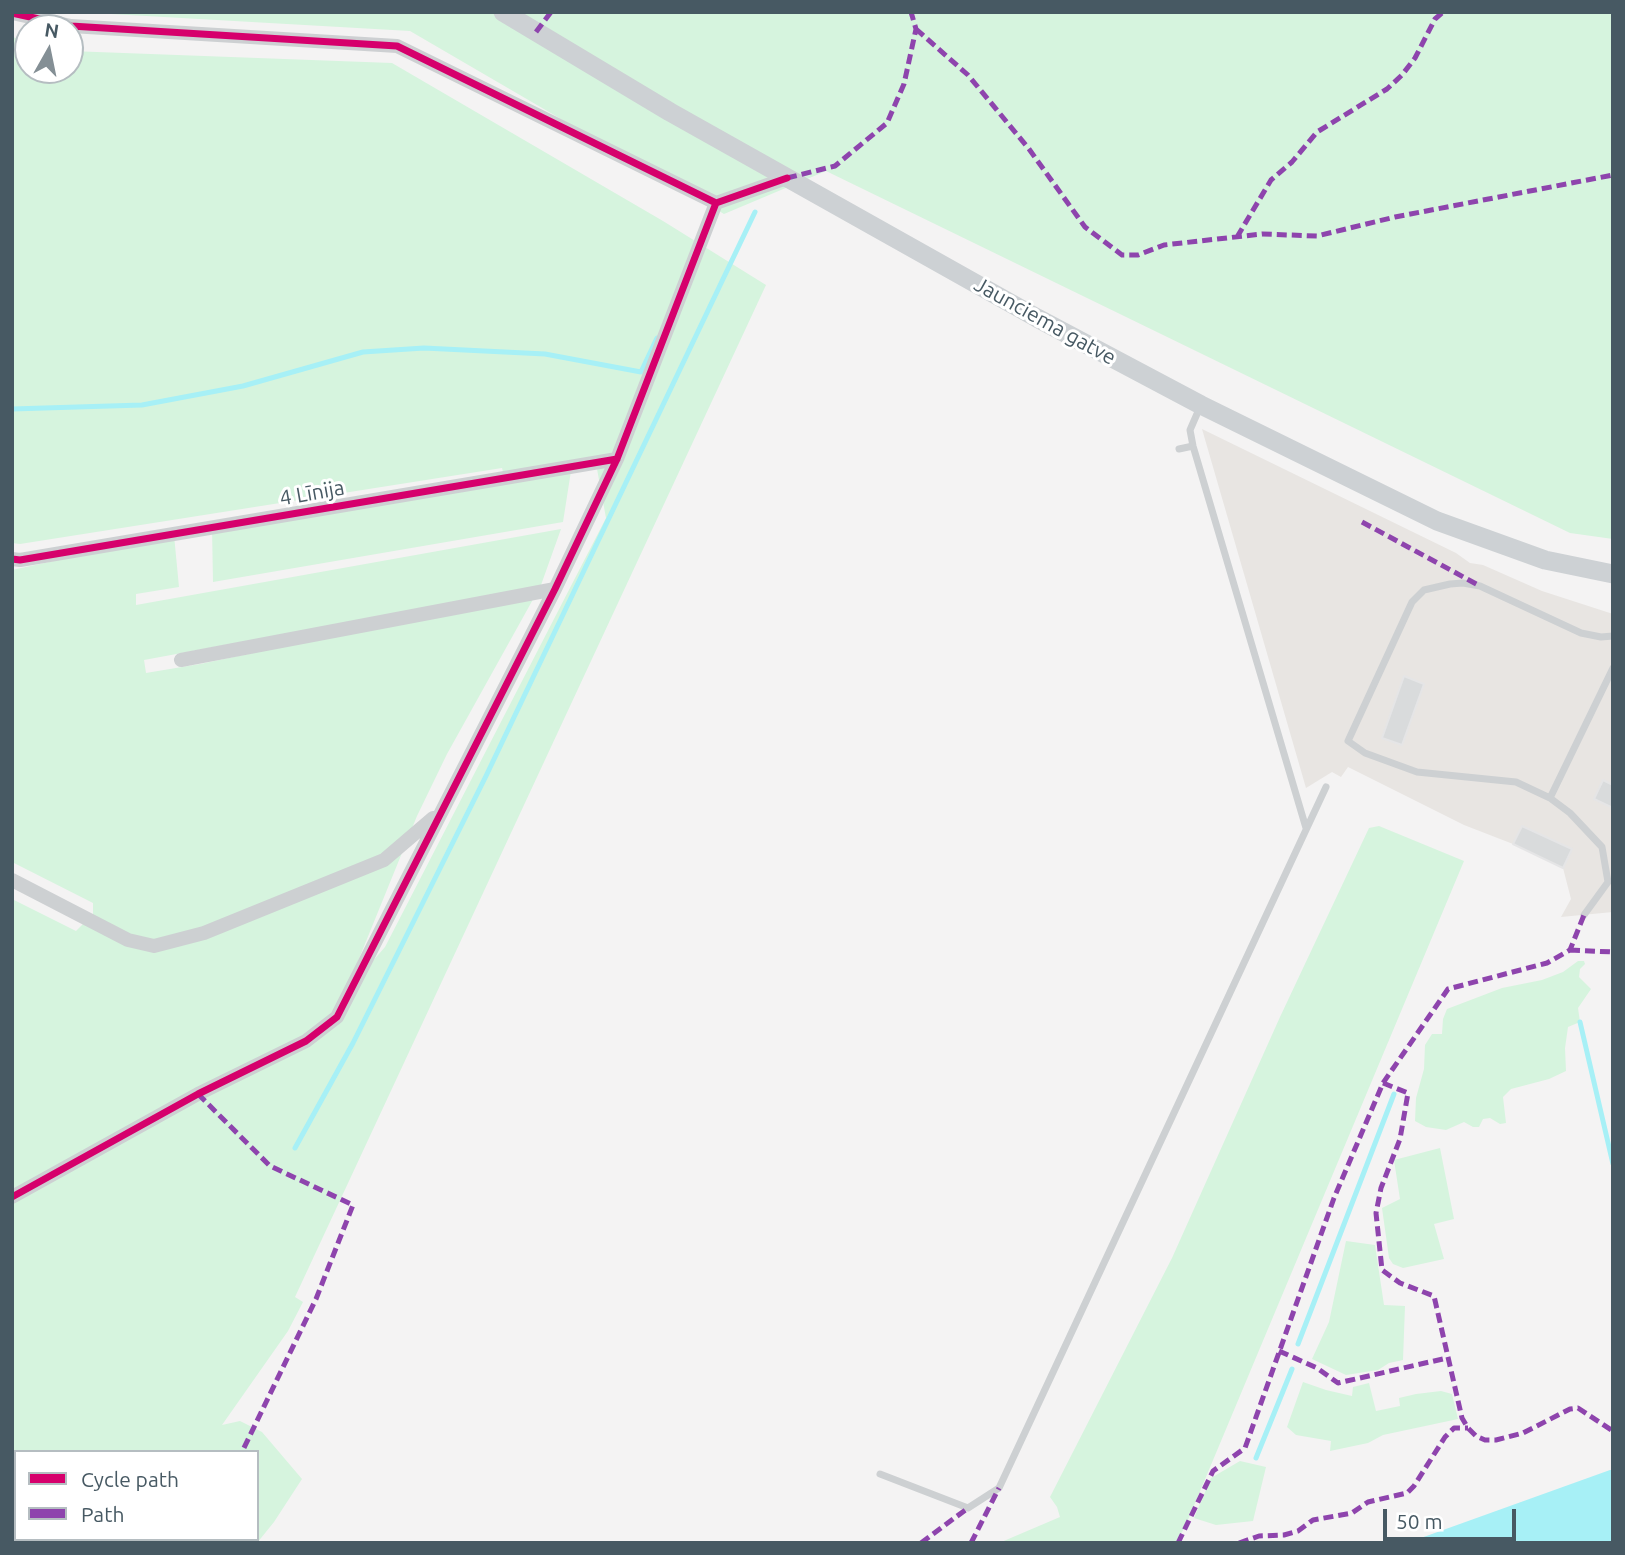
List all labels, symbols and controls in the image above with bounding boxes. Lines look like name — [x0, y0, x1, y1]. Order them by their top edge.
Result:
north arrow — [14, 14, 84, 84]
text: N — [43, 18, 61, 42]
street label: Jaunciema gatve — [970, 272, 1120, 370]
street label: 4 Līnija — [278, 475, 346, 511]
legend — [14, 1450, 259, 1541]
text: Cycle path — [81, 1467, 179, 1491]
scale bar — [1387, 1496, 1520, 1540]
text: Path — [81, 1502, 124, 1526]
text: 50 m — [1396, 1509, 1443, 1533]

